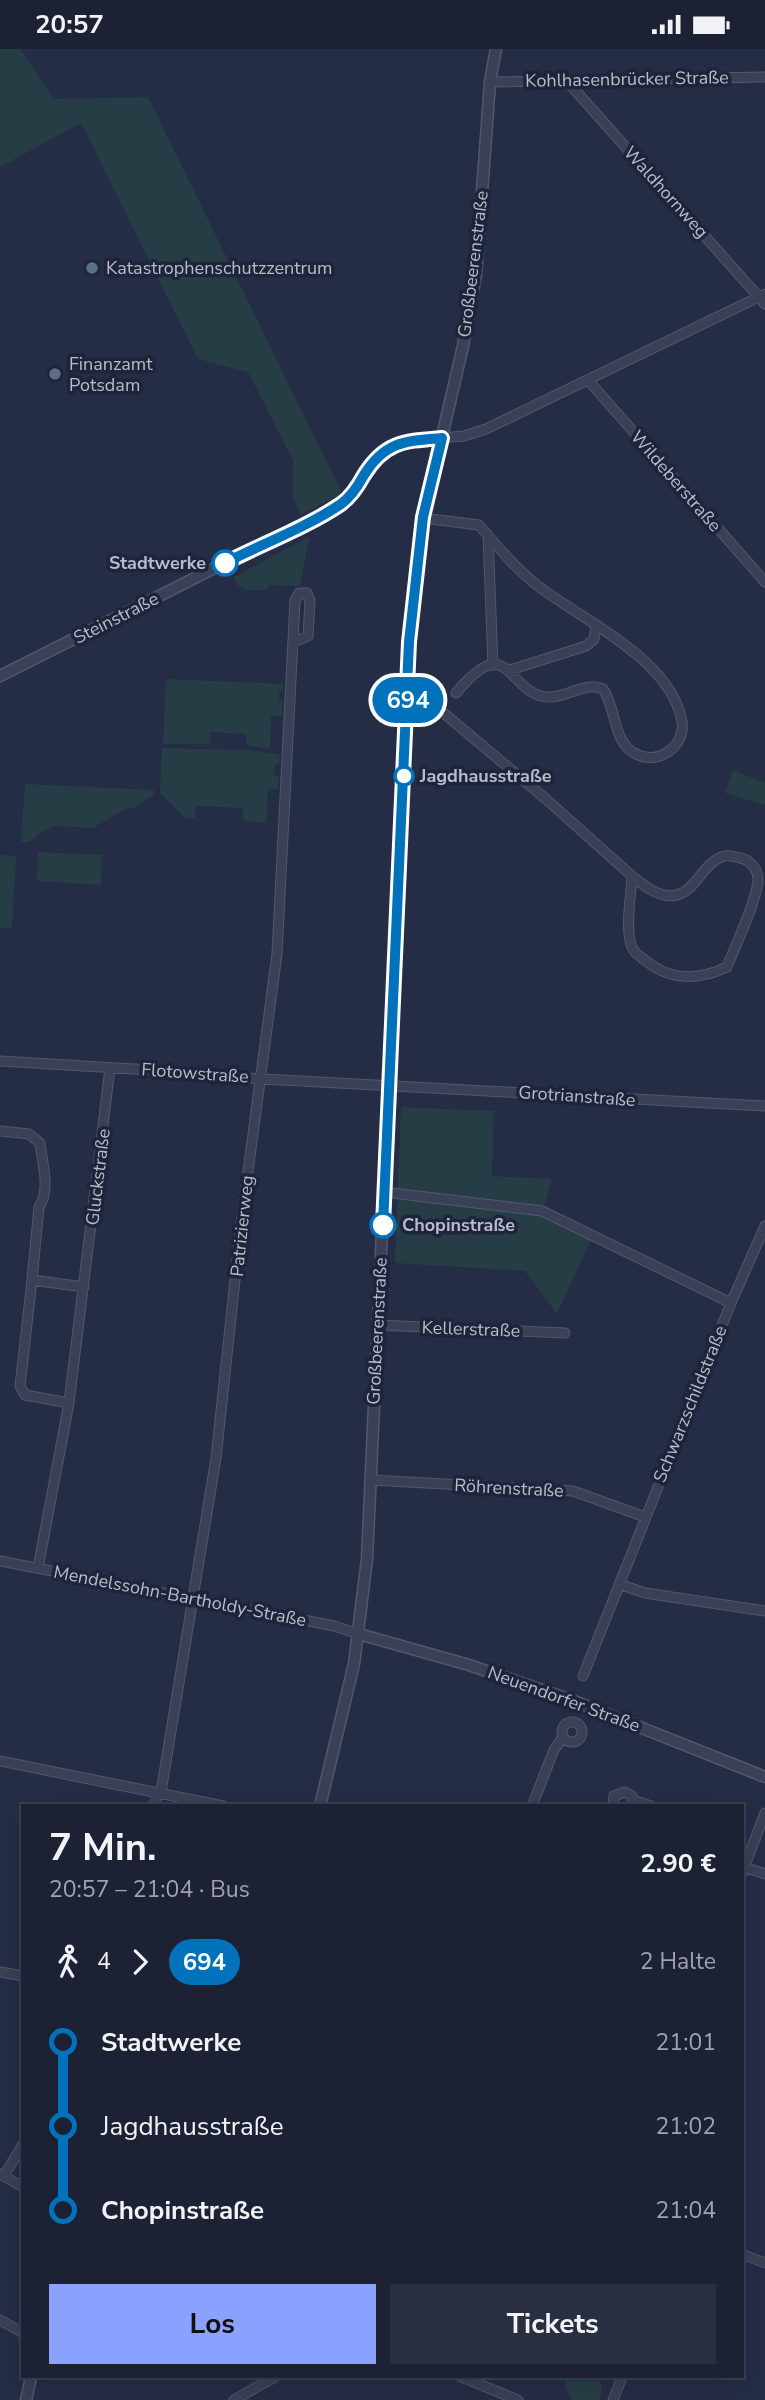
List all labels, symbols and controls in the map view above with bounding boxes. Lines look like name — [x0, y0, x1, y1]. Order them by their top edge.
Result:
text: 20:57 — [35, 7, 104, 42]
street label: Kohlhasenbrücker Straße — [525, 65, 729, 93]
street label: Waldhornweg — [618, 141, 714, 243]
street label: Großbeerenstraße — [452, 189, 494, 339]
place label: Katastrophenschutzzentrum — [106, 256, 333, 280]
marker: Katastrophenschutzzentrum — [84, 260, 100, 276]
place label: Finanzamt Potsdam — [69, 352, 153, 397]
marker: Finanzamt Potsdam — [47, 366, 63, 382]
street label: Wildeberstraße — [625, 425, 727, 537]
marker: Stadtwerke — [212, 550, 238, 576]
place label: Stadtwerke — [109, 551, 206, 575]
street label: Steinstraße — [69, 586, 163, 650]
line badge: 694 — [368, 677, 448, 723]
text: 694 — [386, 684, 430, 716]
place label: Jagdhausstraße — [419, 764, 552, 788]
marker: Jagdhausstraße — [394, 766, 414, 786]
street label: Flotowstraße — [141, 1057, 249, 1089]
street label: Grotrianstraße — [518, 1080, 636, 1112]
street label: Gluckstraße — [80, 1127, 116, 1227]
street label: Patrizierweg — [225, 1174, 259, 1278]
marker: Chopinstraße — [370, 1212, 396, 1238]
place label: Chopinstraße — [402, 1213, 515, 1237]
street label: Großbeerenstraße — [361, 1257, 393, 1405]
street label: Kellerstraße — [421, 1315, 521, 1343]
street label: Schwarzschildstraße — [648, 1322, 732, 1486]
street label: Röhrenstraße — [454, 1473, 564, 1503]
street label: Mendelssohn-Bartholdy-Straße — [52, 1560, 308, 1632]
street label: Neuendorfer Straße — [484, 1660, 644, 1738]
text: 7 Min. — [49, 1822, 156, 1873]
text: 2.90 € — [640, 1846, 716, 1881]
text: 20:57 – 21:04 · Bus — [49, 1874, 250, 1905]
icon: walk — [49, 1943, 87, 1981]
icon: forward — [121, 1943, 159, 1981]
text: 4 — [97, 1946, 111, 1977]
text: 694 — [183, 1946, 226, 1978]
text: 2 Halte — [640, 1946, 716, 1977]
text: Stadtwerke — [101, 2025, 241, 2060]
text: 21:01 — [656, 2027, 716, 2058]
text: Jagdhausstraße — [101, 2109, 284, 2144]
text: 21:02 — [656, 2111, 716, 2142]
text: Chopinstraße — [101, 2193, 264, 2228]
text: 21:04 — [656, 2195, 716, 2226]
button: Los — [49, 2284, 376, 2364]
button: Tickets — [390, 2284, 716, 2364]

